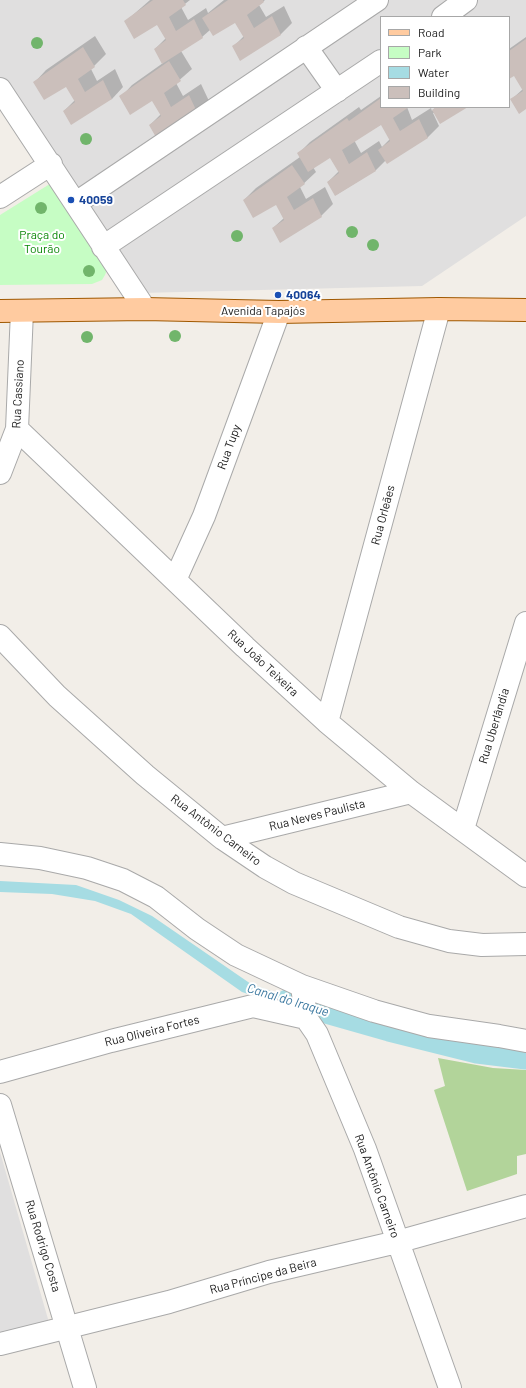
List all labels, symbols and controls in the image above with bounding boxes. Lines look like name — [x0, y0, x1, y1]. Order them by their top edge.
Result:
legend — [380, 16, 510, 108]
text: Road — [418, 25, 445, 39]
text: Park — [418, 45, 442, 59]
text: Water — [418, 65, 449, 79]
text: Building — [418, 85, 460, 99]
place label: 40059 — [79, 193, 113, 207]
marker: 40059 — [66, 195, 76, 205]
park label: Praça do Tourão — [19, 228, 65, 256]
place label: 40064 — [286, 288, 321, 302]
marker: 40064 — [273, 290, 283, 300]
street label: Avenida Tapajós — [221, 304, 305, 318]
street label: Rua Cassiano — [9, 359, 27, 429]
street label: Rua Tupy — [214, 422, 244, 472]
street label: Rua Orleães — [368, 484, 398, 546]
street label: Rua João Teixeira — [225, 627, 301, 699]
street label: Rua Uberlândia — [476, 686, 512, 766]
street label: Rua Antônio Carneiro — [168, 791, 264, 869]
street label: Rua Neves Paulista — [268, 796, 366, 834]
water label: Canal do Iraque — [245, 980, 331, 1020]
street label: Rua Oliveira Fortes — [103, 1012, 201, 1050]
street label: Rua Antônio Carneiro — [352, 1132, 402, 1240]
street label: Rua Rodrigo Costa — [22, 1198, 64, 1294]
street label: Rua Príncipe da Beira — [208, 1255, 318, 1297]

